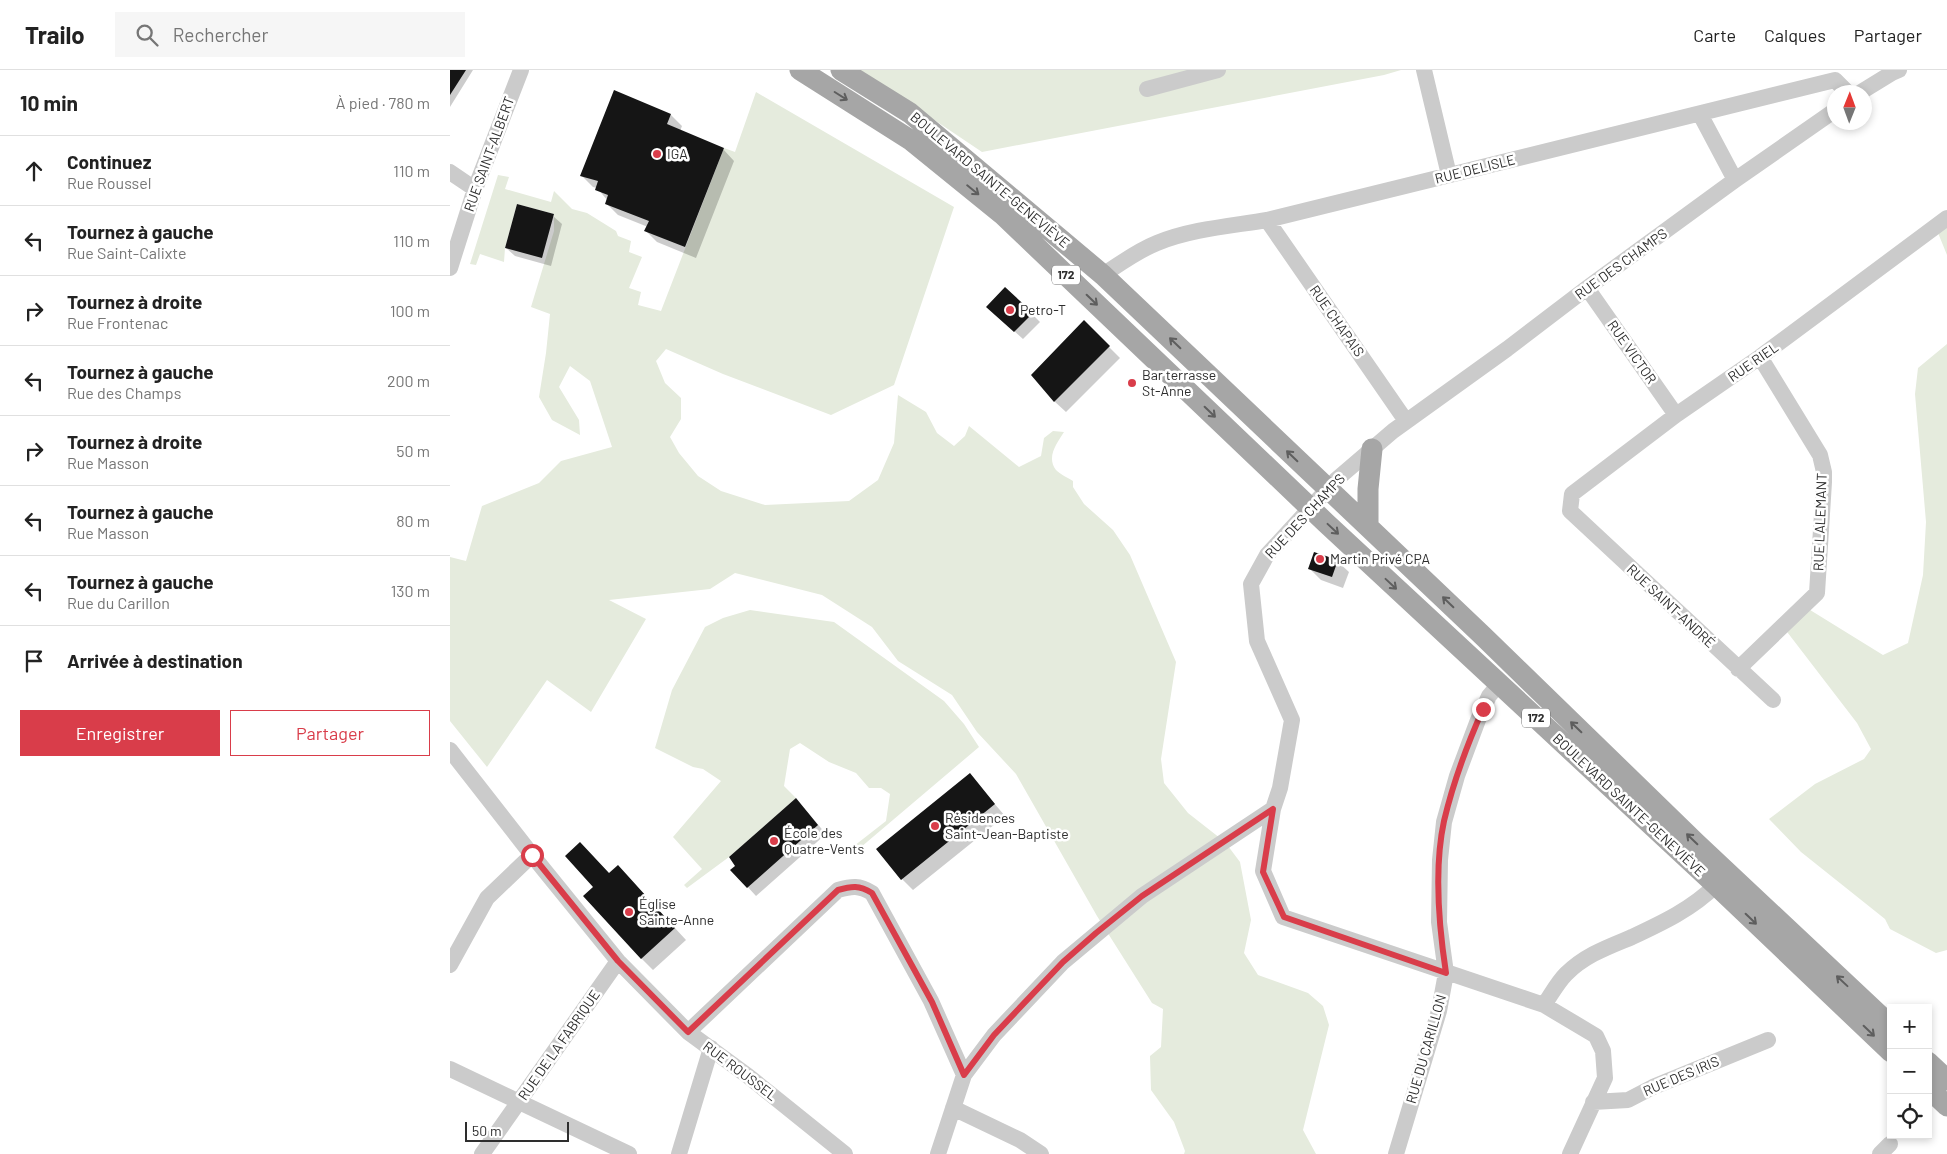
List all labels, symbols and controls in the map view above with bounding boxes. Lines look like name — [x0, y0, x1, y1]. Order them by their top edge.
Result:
search box — [115, 12, 465, 57]
text: Trailo — [25, 20, 85, 49]
icon: search — [133, 21, 161, 49]
text: Rechercher — [173, 23, 268, 46]
text: Carte — [1693, 24, 1736, 46]
text: Calques — [1764, 24, 1826, 46]
text: Partager — [1854, 24, 1922, 46]
north arrow — [1827, 85, 1872, 130]
text: 10 min — [20, 90, 78, 115]
one-way arrow — [834, 91, 848, 101]
text: À pied · 780 m — [336, 93, 430, 112]
street label: RUE SAINT-ALBERT — [460, 94, 517, 214]
street label: BOULEVARD SAINTE-GENEVIÈVE — [907, 108, 1073, 251]
place label: IGA — [667, 145, 688, 162]
marker: IGA — [651, 148, 663, 160]
text: Continuez — [67, 150, 151, 173]
street label: RUE DELISLE — [1433, 150, 1517, 187]
icon: ahead — [20, 157, 48, 185]
text: 110 m — [393, 161, 430, 180]
text: Rue Roussel — [67, 173, 152, 192]
one-way arrow — [966, 185, 979, 196]
text: Tournez à gauche — [67, 220, 214, 243]
street label: RUE DES CHAMPS — [1571, 224, 1670, 303]
icon: left — [20, 227, 48, 255]
text: 110 m — [393, 231, 430, 250]
text: Rue Saint-Calixte — [67, 243, 186, 262]
road number: 172 — [1052, 266, 1080, 284]
street label: RUE CHAPAIS — [1307, 282, 1368, 360]
text: Tournez à droite — [67, 290, 203, 313]
one-way arrow — [1086, 294, 1099, 306]
icon: right — [20, 297, 48, 325]
text: 100 m — [390, 301, 430, 320]
place label: Petro-T — [1020, 301, 1066, 318]
marker: Petro-T — [1004, 304, 1016, 316]
text: Rue Frontenac — [67, 313, 168, 332]
street label: RUE VICTOR — [1604, 317, 1661, 387]
one-way arrow — [1169, 337, 1181, 349]
street label: RUE RIEL — [1724, 338, 1781, 385]
text: Tournez à gauche — [67, 360, 214, 383]
place label: Bar terrasse St-Anne — [1142, 366, 1216, 399]
icon: left — [20, 367, 48, 395]
text: 200 m — [387, 371, 430, 390]
marker: Bar terrasse St-Anne — [1126, 377, 1138, 389]
text: Rue des Champs — [67, 383, 181, 402]
one-way arrow — [1204, 406, 1216, 418]
text: Tournez à droite — [67, 430, 203, 453]
icon: right — [20, 437, 48, 465]
text: 50 m — [396, 441, 430, 460]
one-way arrow — [1286, 450, 1299, 462]
text: Rue Masson — [67, 453, 149, 472]
street label: RUE DES CHAMPS — [1261, 470, 1348, 562]
street label: RUE LALEMANT — [1809, 473, 1830, 571]
text: Tournez à gauche — [67, 500, 214, 523]
icon: left — [20, 507, 48, 535]
text: 80 m — [396, 511, 430, 530]
text: Rue Masson — [67, 523, 149, 542]
one-way arrow — [1326, 523, 1339, 535]
place label: Martin Privé CPA — [1330, 550, 1431, 567]
marker: Martin Privé CPA — [1314, 553, 1326, 565]
street label: RUE SAINT-ANDRÉ — [1624, 560, 1719, 651]
text: Tournez à gauche — [67, 570, 214, 593]
icon: left — [20, 577, 48, 605]
one-way arrow — [1385, 578, 1398, 590]
text: 130 m — [391, 581, 430, 600]
text: Rue du Carillon — [67, 593, 170, 612]
one-way arrow — [1441, 596, 1454, 608]
icon: arrive — [20, 647, 48, 675]
text: Arrivée à destination — [67, 649, 243, 672]
route end — [1472, 698, 1495, 721]
road number: 172 — [1522, 708, 1550, 728]
button: Enregistrer — [20, 710, 220, 756]
button: Partager — [230, 710, 430, 756]
one-way arrow — [1569, 721, 1582, 733]
street label: BOULEVARD SAINTE-GENEVIÈVE — [1550, 729, 1709, 880]
place label: Résidences Saint-Jean-Baptiste — [945, 809, 1069, 842]
marker: Résidences Saint-Jean-Baptiste — [929, 820, 941, 832]
place label: École des Quatre-Vents — [784, 824, 864, 857]
one-way arrow — [1687, 834, 1699, 846]
marker: École des Quatre-Vents — [768, 835, 780, 847]
route start — [521, 844, 544, 867]
place label: Église Sainte-Anne — [639, 895, 714, 928]
marker: Église Sainte-Anne — [623, 906, 635, 918]
one-way arrow — [1745, 913, 1757, 925]
one-way arrow — [1836, 975, 1849, 987]
street label: RUE DE LA FABRIQUE — [514, 986, 603, 1103]
street label: RUE DU CARILLON — [1402, 992, 1449, 1105]
map controls — [1887, 1004, 1932, 1139]
button: + — [1887, 1004, 1932, 1049]
one-way arrow — [1862, 1025, 1875, 1037]
street label: RUE ROUSSEL — [700, 1037, 781, 1104]
button: − — [1887, 1049, 1932, 1094]
street label: RUE DES IRIS — [1640, 1052, 1721, 1099]
button: locate — [1887, 1094, 1932, 1139]
scale bar — [465, 1119, 569, 1142]
text: 50 m — [472, 1122, 501, 1139]

